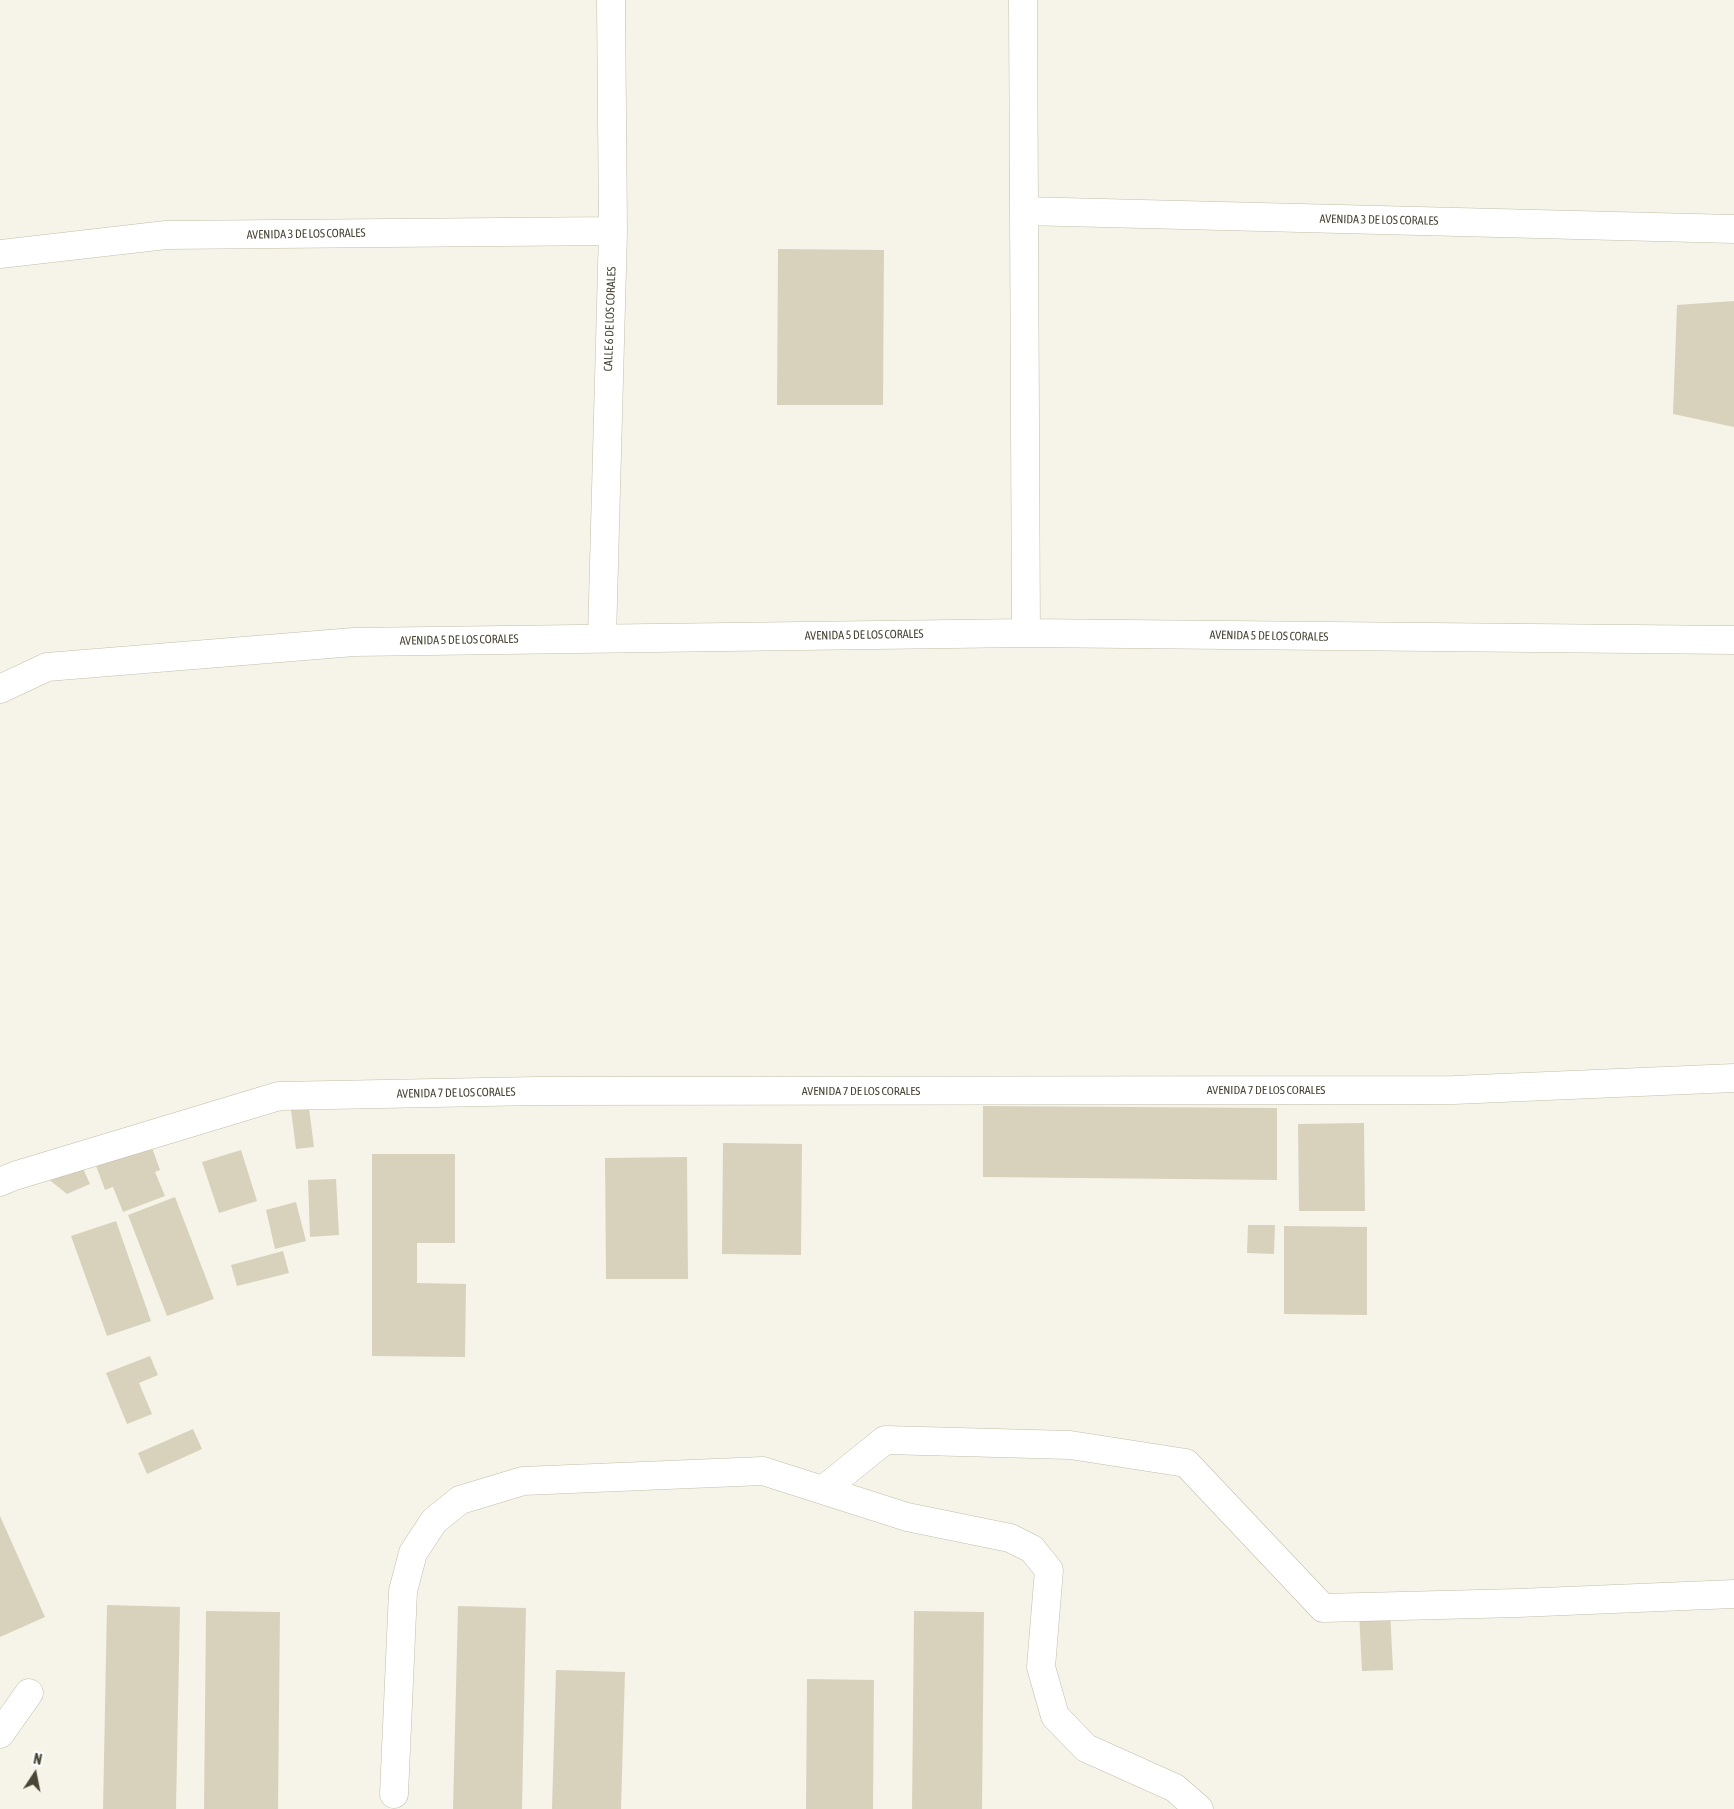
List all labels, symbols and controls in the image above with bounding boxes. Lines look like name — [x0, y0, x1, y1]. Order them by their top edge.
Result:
street label: AVENIDA 3 DE LOS CORALES — [1320, 212, 1438, 228]
street label: AVENIDA 3 DE LOS CORALES — [247, 226, 365, 242]
street label: CALLE 6 DE LOS CORALES — [601, 266, 619, 372]
street label: AVENIDA 5 DE LOS CORALES — [805, 627, 923, 643]
street label: AVENIDA 5 DE LOS CORALES — [1210, 628, 1328, 644]
street label: AVENIDA 5 DE LOS CORALES — [400, 632, 518, 648]
street label: AVENIDA 7 DE LOS CORALES — [1207, 1083, 1325, 1097]
street label: AVENIDA 7 DE LOS CORALES — [802, 1084, 920, 1098]
street label: AVENIDA 7 DE LOS CORALES — [397, 1085, 515, 1101]
north arrow — [10, 1749, 60, 1799]
text: N — [32, 1751, 43, 1768]

